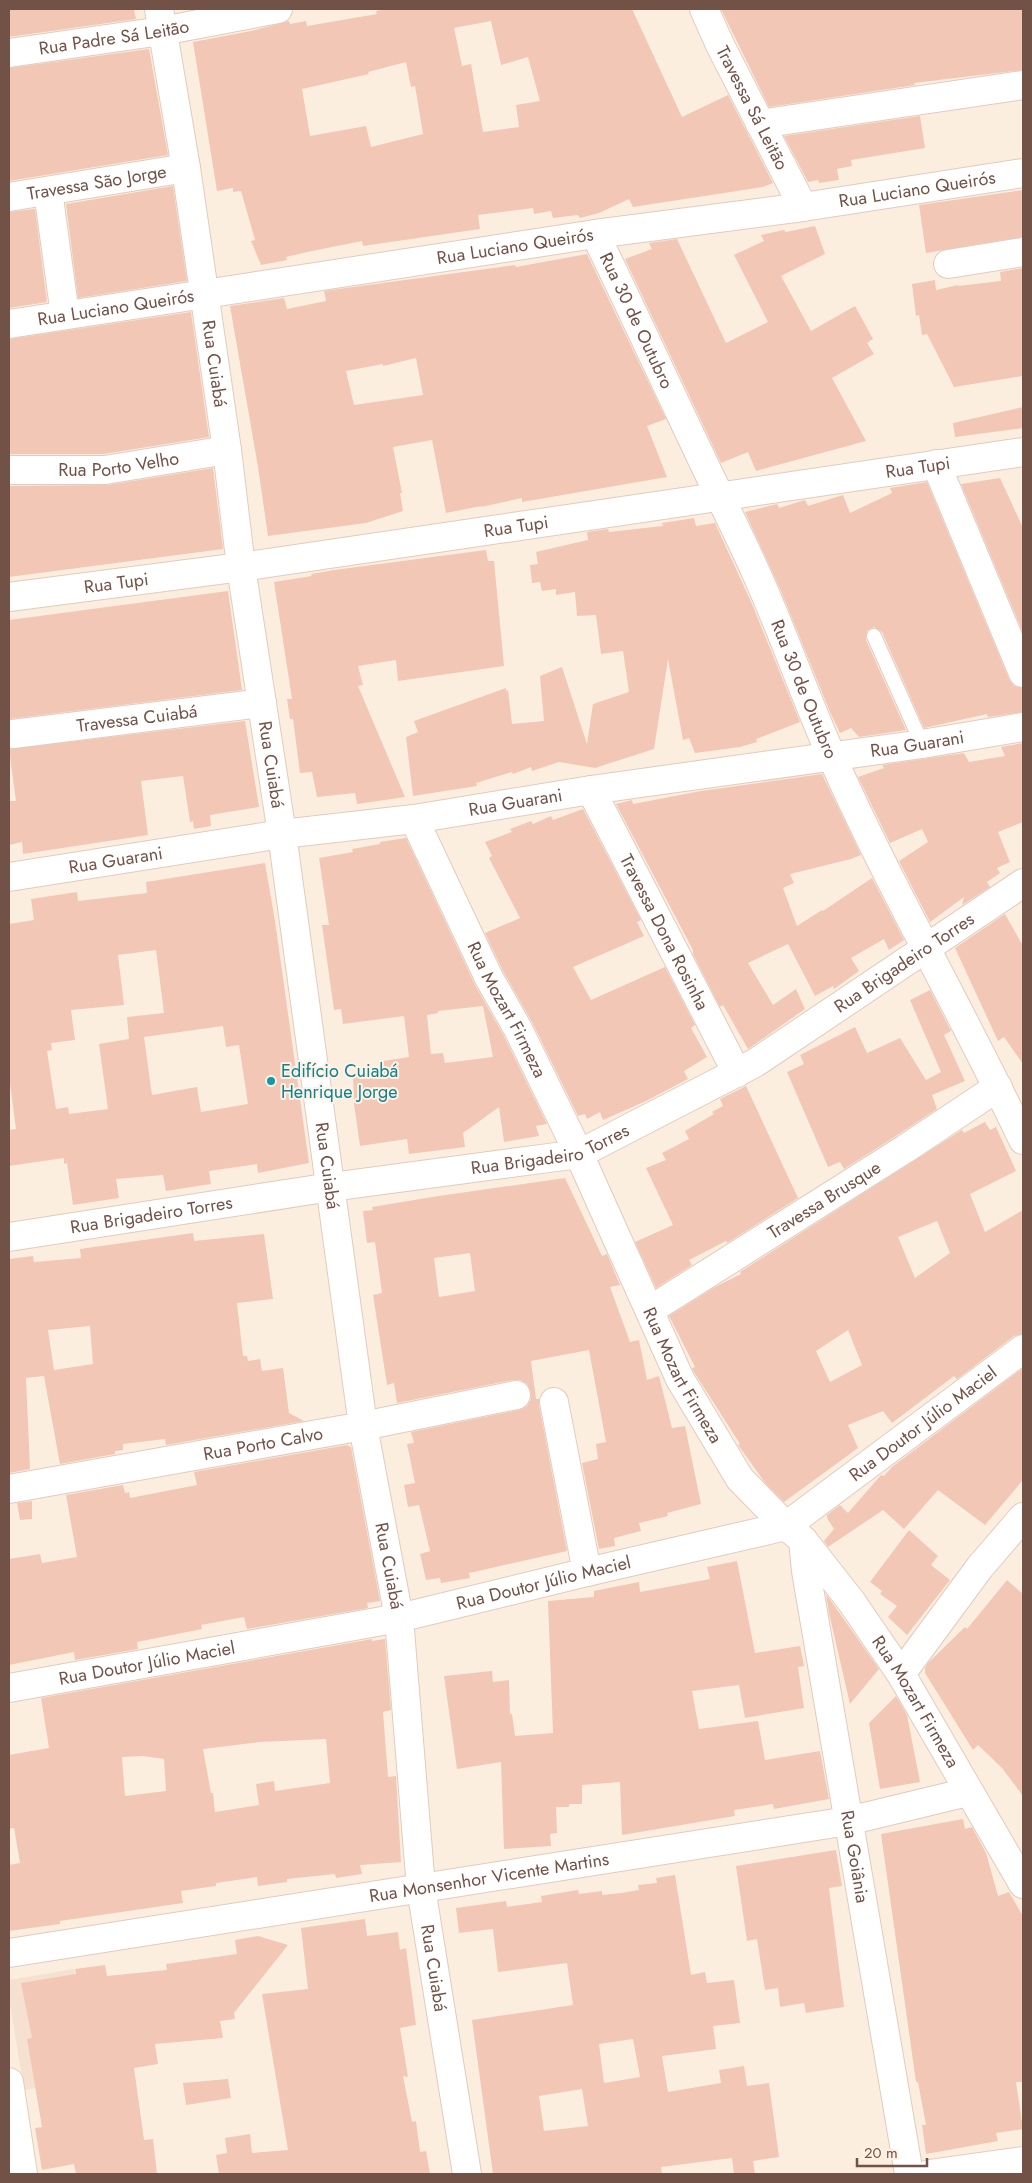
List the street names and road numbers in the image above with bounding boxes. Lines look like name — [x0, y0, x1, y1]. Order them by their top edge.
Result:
street label: Rua Padre Sá Leitão — [37, 13, 191, 62]
street label: Travessa Sá Leitão — [710, 41, 795, 175]
street label: Travessa São Jorge — [25, 158, 168, 207]
street label: Rua Luciano Queirós — [837, 164, 997, 214]
street label: Rua Luciano Queirós — [435, 221, 595, 271]
street label: Rua 30 de Outubro — [593, 248, 680, 393]
street label: Rua Luciano Queirós — [36, 283, 196, 332]
street label: Rua Cuiabá — [195, 318, 234, 409]
street label: Rua Porto Velho — [58, 445, 181, 483]
street label: Rua Tupi — [884, 450, 952, 485]
street label: Rua Tupi — [482, 509, 550, 544]
street label: Rua Tupi — [82, 566, 150, 600]
street label: Rua 30 de Outubro — [764, 616, 844, 763]
street label: Travessa Cuiabá — [75, 698, 199, 739]
street label: Rua Cuiabá — [252, 719, 291, 810]
street label: Rua Guarani — [869, 724, 966, 764]
street label: Rua Guarani — [467, 782, 564, 823]
street label: Rua Guarani — [67, 840, 164, 880]
street label: Travessa Dona Rosinha — [613, 850, 715, 1015]
street label: Rua Brigadeiro Torres — [829, 906, 980, 1019]
street label: Rua Mozart Firmeza — [461, 937, 553, 1082]
street label: Rua Brigadeiro Torres — [469, 1117, 634, 1181]
street label: Rua Cuiabá — [309, 1120, 346, 1211]
street label: Travessa Brusque — [763, 1155, 886, 1246]
street label: Rua Brigadeiro Torres — [68, 1189, 234, 1240]
street label: Rua Mozart Firmeza — [636, 1303, 729, 1448]
street label: Rua Doutor Júlio Maciel — [844, 1360, 1002, 1488]
street label: Rua Porto Calvo — [201, 1420, 325, 1467]
street label: Rua Cuiabá — [368, 1520, 410, 1611]
street label: Rua Doutor Júlio Maciel — [454, 1549, 633, 1617]
street label: Rua Mozart Firmeza — [865, 1630, 966, 1773]
street label: Rua Doutor Júlio Maciel — [57, 1635, 237, 1692]
street label: Rua Goiânia — [834, 1808, 876, 1905]
street label: Rua Monsenhor Vicente Martins — [367, 1846, 611, 1909]
street label: Rua Cuiabá — [414, 1923, 454, 2013]

